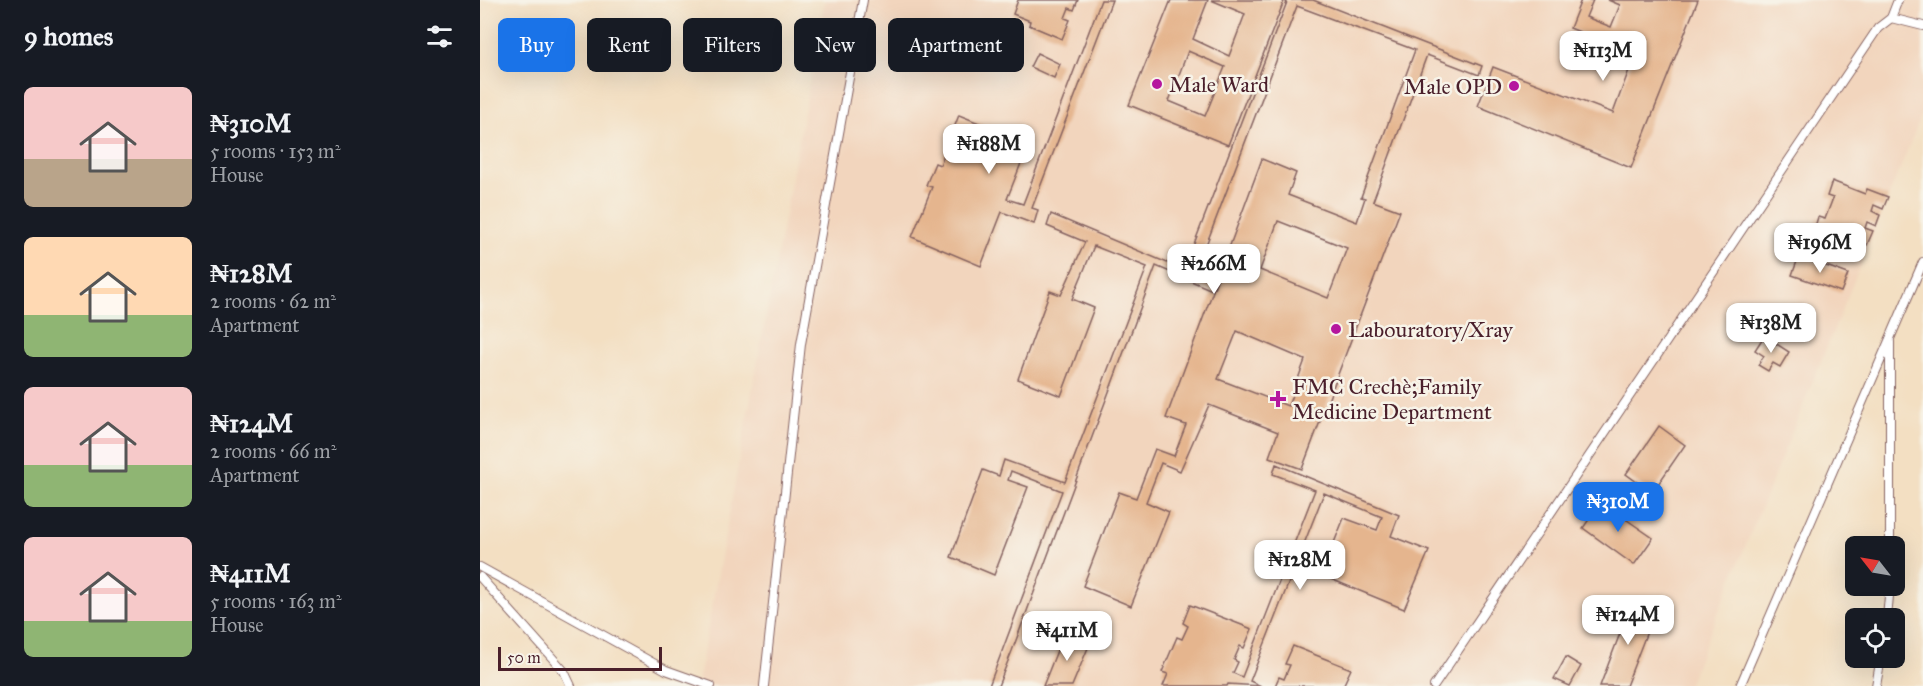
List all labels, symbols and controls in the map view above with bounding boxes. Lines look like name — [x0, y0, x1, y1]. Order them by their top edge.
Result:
chip: Buy — [498, 18, 575, 72]
chip: Rent — [587, 18, 671, 72]
chip: Filters — [683, 18, 782, 72]
chip: New — [794, 18, 876, 72]
chip: Apartment — [888, 18, 1024, 72]
text: 9 homes — [24, 20, 113, 52]
icon: filters — [423, 20, 456, 53]
pin: ₦113M — [1561, 31, 1645, 82]
text: ₦113M — [1574, 38, 1632, 62]
place label: Male Ward — [1169, 71, 1269, 98]
place label: Male OPD — [1404, 73, 1502, 100]
marker: Male Ward — [1150, 77, 1164, 91]
marker: Male OPD — [1507, 79, 1521, 93]
text: ₦310M — [210, 107, 291, 139]
icon: home — [72, 111, 144, 183]
pin: ₦188M — [947, 124, 1031, 175]
text: ₦188M — [957, 131, 1021, 155]
text: 5 rooms · 153 m² — [210, 139, 340, 163]
text: House — [210, 163, 264, 187]
pin: ₦196M — [1778, 223, 1862, 274]
text: ₦196M — [1788, 230, 1852, 254]
pin: ₦266M — [1172, 244, 1256, 295]
text: ₦266M — [1181, 251, 1247, 275]
text: ₦128M — [210, 257, 293, 289]
icon: home — [72, 261, 144, 333]
text: 2 rooms · 62 m² — [210, 289, 336, 313]
pin: ₦138M — [1729, 303, 1813, 354]
text: ₦138M — [1740, 310, 1802, 334]
text: Apartment — [210, 313, 299, 337]
place label: Labouratory/Xray — [1348, 316, 1514, 343]
marker: Labouratory/Xray — [1329, 322, 1343, 336]
place label: FMC Crechè;Family Medicine Department — [1292, 373, 1492, 425]
marker: FMC Crechè;Family Medicine Department — [1269, 390, 1287, 408]
text: ₦124M — [210, 407, 293, 439]
icon: home — [72, 411, 144, 483]
text: 2 rooms · 66 m² — [210, 439, 336, 463]
text: Apartment — [210, 463, 299, 487]
pin: ₦310M — [1576, 482, 1660, 533]
text: ₦310M — [1587, 489, 1649, 513]
north arrow — [1845, 536, 1905, 596]
map controls — [1845, 536, 1905, 668]
pin: ₦128M — [1258, 540, 1342, 591]
text: ₦128M — [1268, 547, 1332, 571]
text: ₦411M — [210, 557, 291, 589]
icon: home — [72, 561, 144, 633]
text: 5 rooms · 163 m² — [210, 589, 342, 613]
pin: ₦124M — [1586, 595, 1670, 646]
text: ₦124M — [1596, 602, 1660, 626]
button: locate — [1845, 608, 1905, 668]
pin: ₦411M — [1025, 611, 1109, 662]
text: House — [210, 613, 264, 637]
text: ₦411M — [1036, 618, 1098, 642]
scale bar — [498, 644, 662, 672]
text: 50 m — [507, 648, 541, 667]

